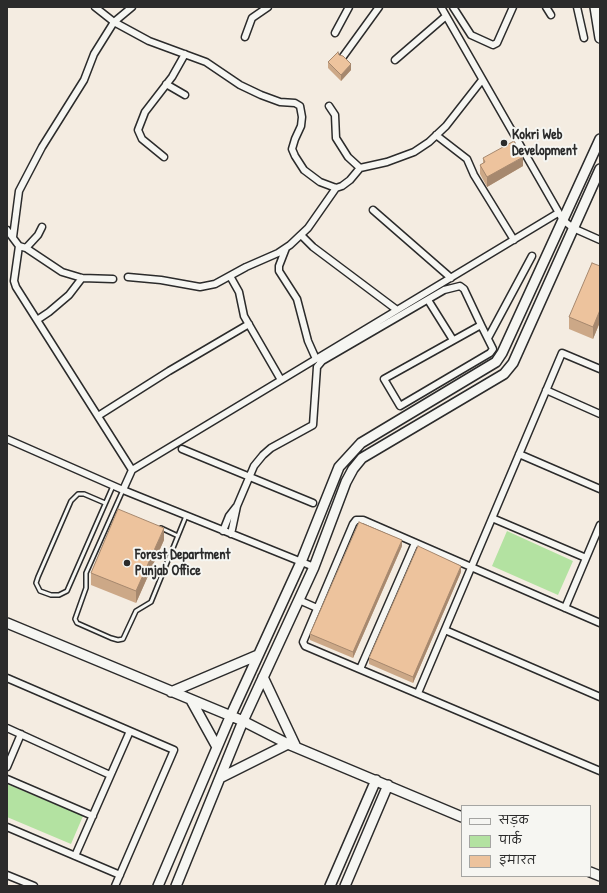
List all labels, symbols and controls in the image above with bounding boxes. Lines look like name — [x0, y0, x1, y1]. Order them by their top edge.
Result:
place label: Kokri Web Development — [512, 127, 577, 160]
marker: Kokri Web Development — [499, 138, 509, 148]
place label: Forest Department Punjab Office — [135, 547, 230, 580]
marker: Forest Department Punjab Office — [122, 558, 132, 568]
legend — [461, 805, 591, 877]
text: सड़क — [499, 811, 529, 828]
text: पार्क — [499, 831, 522, 848]
text: इमारत — [499, 851, 536, 868]

